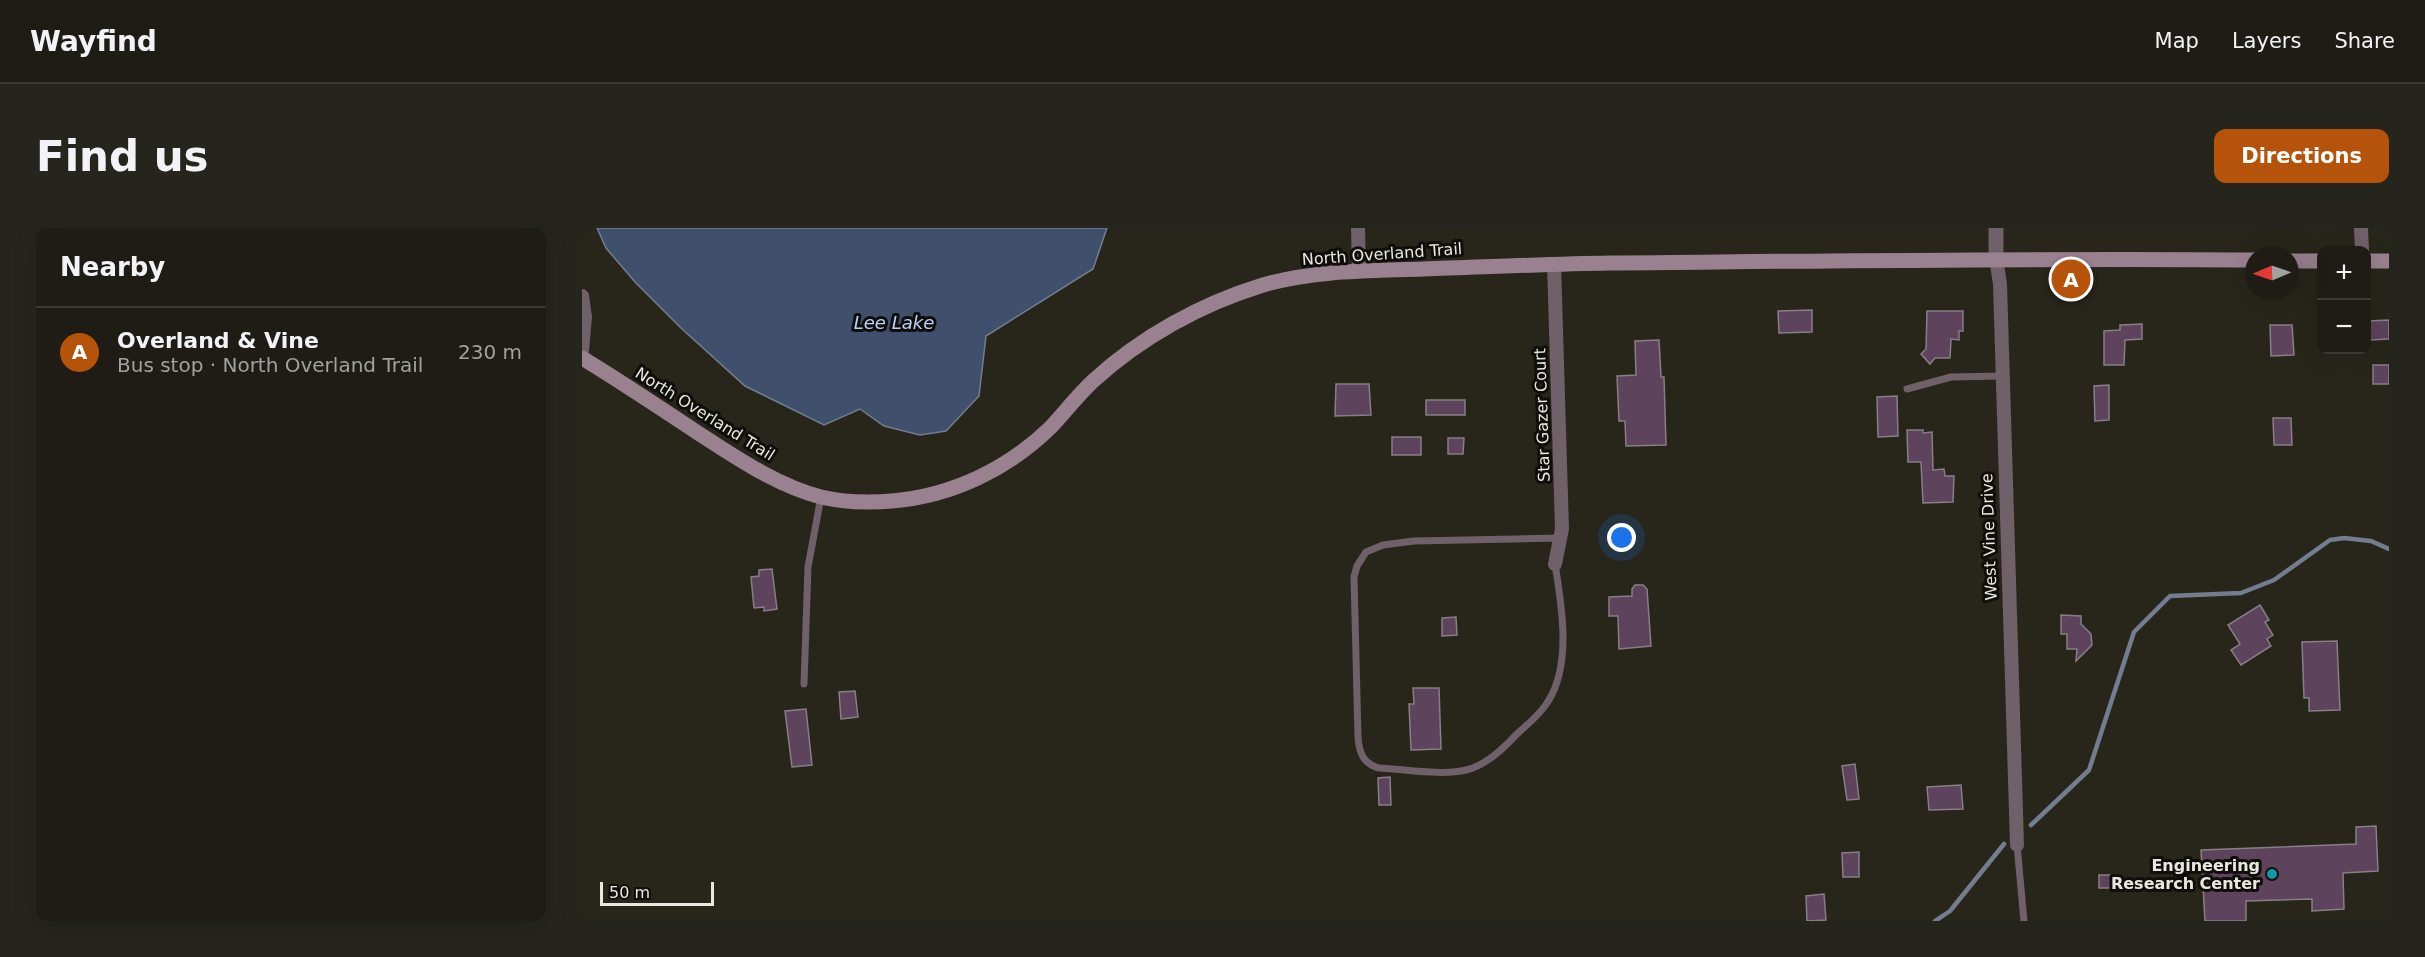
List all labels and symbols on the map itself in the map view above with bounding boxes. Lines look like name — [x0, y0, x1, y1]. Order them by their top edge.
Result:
street label: North Overland Trail — [1301, 239, 1463, 269]
north arrow — [2245, 246, 2299, 300]
pin: A — [2052, 256, 2090, 302]
water label: Lee Lake — [854, 312, 934, 333]
street label: Star Gazer Court — [1530, 348, 1554, 482]
street label: North Overland Trail — [632, 363, 778, 465]
street label: West Vine Drive — [1977, 473, 2001, 601]
your location — [1607, 523, 1636, 552]
place label: Engineering Research Center — [2111, 856, 2260, 893]
marker: Engineering Research Center — [2265, 867, 2279, 881]
scale bar — [600, 879, 714, 906]

